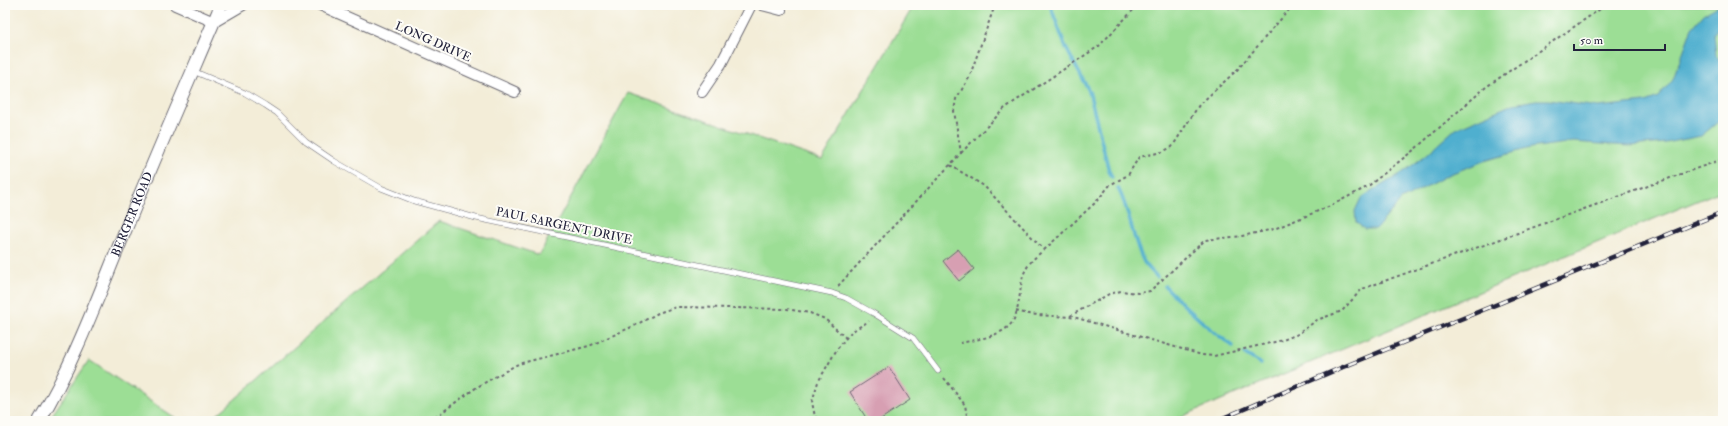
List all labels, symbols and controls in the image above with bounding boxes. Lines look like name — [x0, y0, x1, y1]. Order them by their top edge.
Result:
street label: LONG DRIVE — [393, 19, 474, 66]
scale bar — [1574, 26, 1665, 52]
text: 50 m — [1580, 33, 1604, 48]
street label: BERGER ROAD — [108, 169, 156, 259]
street label: PAUL SARGENT DRIVE — [494, 204, 634, 248]

